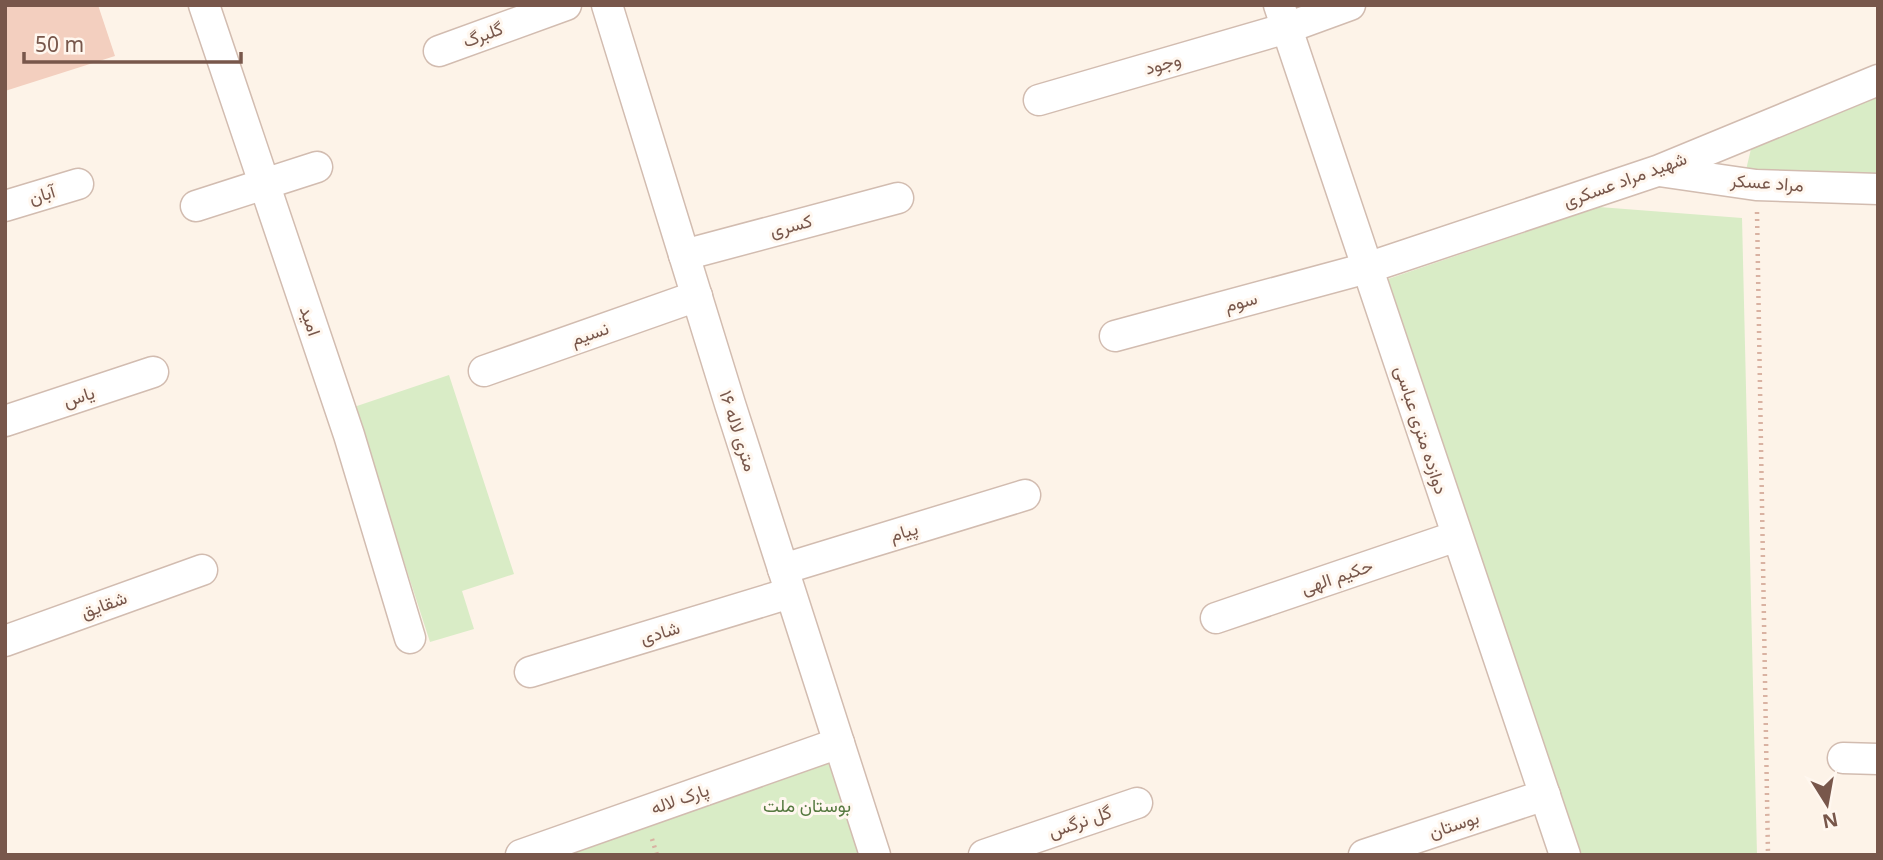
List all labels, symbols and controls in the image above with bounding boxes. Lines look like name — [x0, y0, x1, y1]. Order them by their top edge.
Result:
street label: گلبرگ — [459, 16, 506, 52]
scale bar — [24, 21, 242, 65]
text: 50 m — [35, 30, 84, 58]
street label: وجود — [1142, 46, 1184, 80]
street label: شهید مراد عسکری — [1559, 146, 1690, 213]
street label: مراد عسکر — [1729, 167, 1805, 197]
street label: آبان — [26, 178, 60, 209]
street label: کسری — [767, 208, 815, 242]
street label: سوم — [1222, 285, 1260, 318]
street label: امید — [295, 303, 327, 339]
street label: نسیم — [568, 315, 612, 352]
street label: دوازده متری عباسی — [1390, 362, 1454, 497]
street label: یاس — [60, 380, 97, 412]
street label: ۱۶ متری لاله — [715, 387, 763, 474]
street label: پیام — [887, 515, 921, 548]
street label: حکیم الهی — [1298, 553, 1376, 600]
street label: شقایق — [77, 585, 130, 623]
street label: شادی — [637, 615, 682, 649]
north arrow — [1792, 769, 1862, 839]
street label: پارک لاله — [647, 777, 712, 820]
park label: بوستان ملت — [763, 793, 851, 817]
street label: گل نرگس — [1045, 799, 1115, 843]
street label: بوستان — [1426, 805, 1482, 843]
text: N — [1820, 806, 1840, 835]

